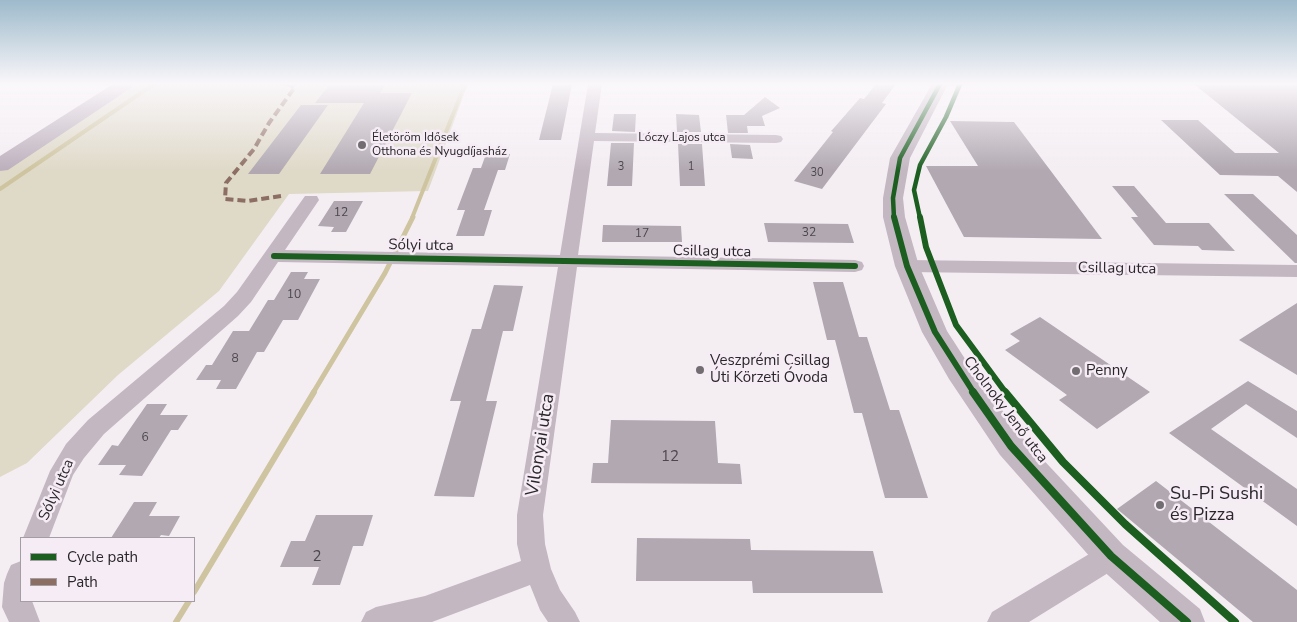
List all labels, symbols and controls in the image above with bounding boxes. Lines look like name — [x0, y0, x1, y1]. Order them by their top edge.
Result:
place label: Életöröm Idősek Otthona és Nyugdíjasház — [372, 131, 507, 159]
street label: Lóczy Lajos utca — [638, 131, 726, 145]
marker: Életöröm Idősek Otthona és Nyugdíjasház — [356, 139, 368, 151]
house number: 3 — [618, 160, 624, 174]
house number: 1 — [688, 160, 694, 174]
house number: 30 — [810, 166, 824, 180]
house number: 12 — [334, 206, 348, 220]
house number: 32 — [802, 226, 816, 240]
house number: 17 — [635, 227, 649, 241]
street label: Sólyi utca — [388, 236, 454, 256]
street label: Csillag utca — [673, 242, 751, 262]
street label: Csillag utca — [1078, 259, 1156, 279]
house number: 10 — [287, 288, 301, 302]
house number: 8 — [231, 352, 239, 366]
place label: Veszprémi Csillag Úti Körzeti Óvoda — [710, 352, 830, 387]
street label: Cholnoky Jenő utca — [959, 353, 1051, 467]
place label: Penny — [1086, 362, 1128, 380]
marker: Veszprémi Csillag Úti Körzeti Óvoda — [694, 364, 706, 376]
marker: Penny — [1070, 365, 1082, 377]
street label: Vilonyai utca — [522, 392, 560, 498]
house number: 6 — [141, 431, 149, 445]
house number: 12 — [661, 448, 679, 466]
street label: Sólyi utca — [35, 457, 79, 523]
place label: Su-Pi Sushi és Pizza — [1170, 484, 1263, 526]
marker: Su-Pi Sushi és Pizza — [1154, 499, 1166, 511]
legend — [20, 537, 195, 602]
text: Cycle path — [67, 547, 138, 567]
house number: 2 — [313, 548, 321, 566]
text: Path — [67, 572, 98, 592]

